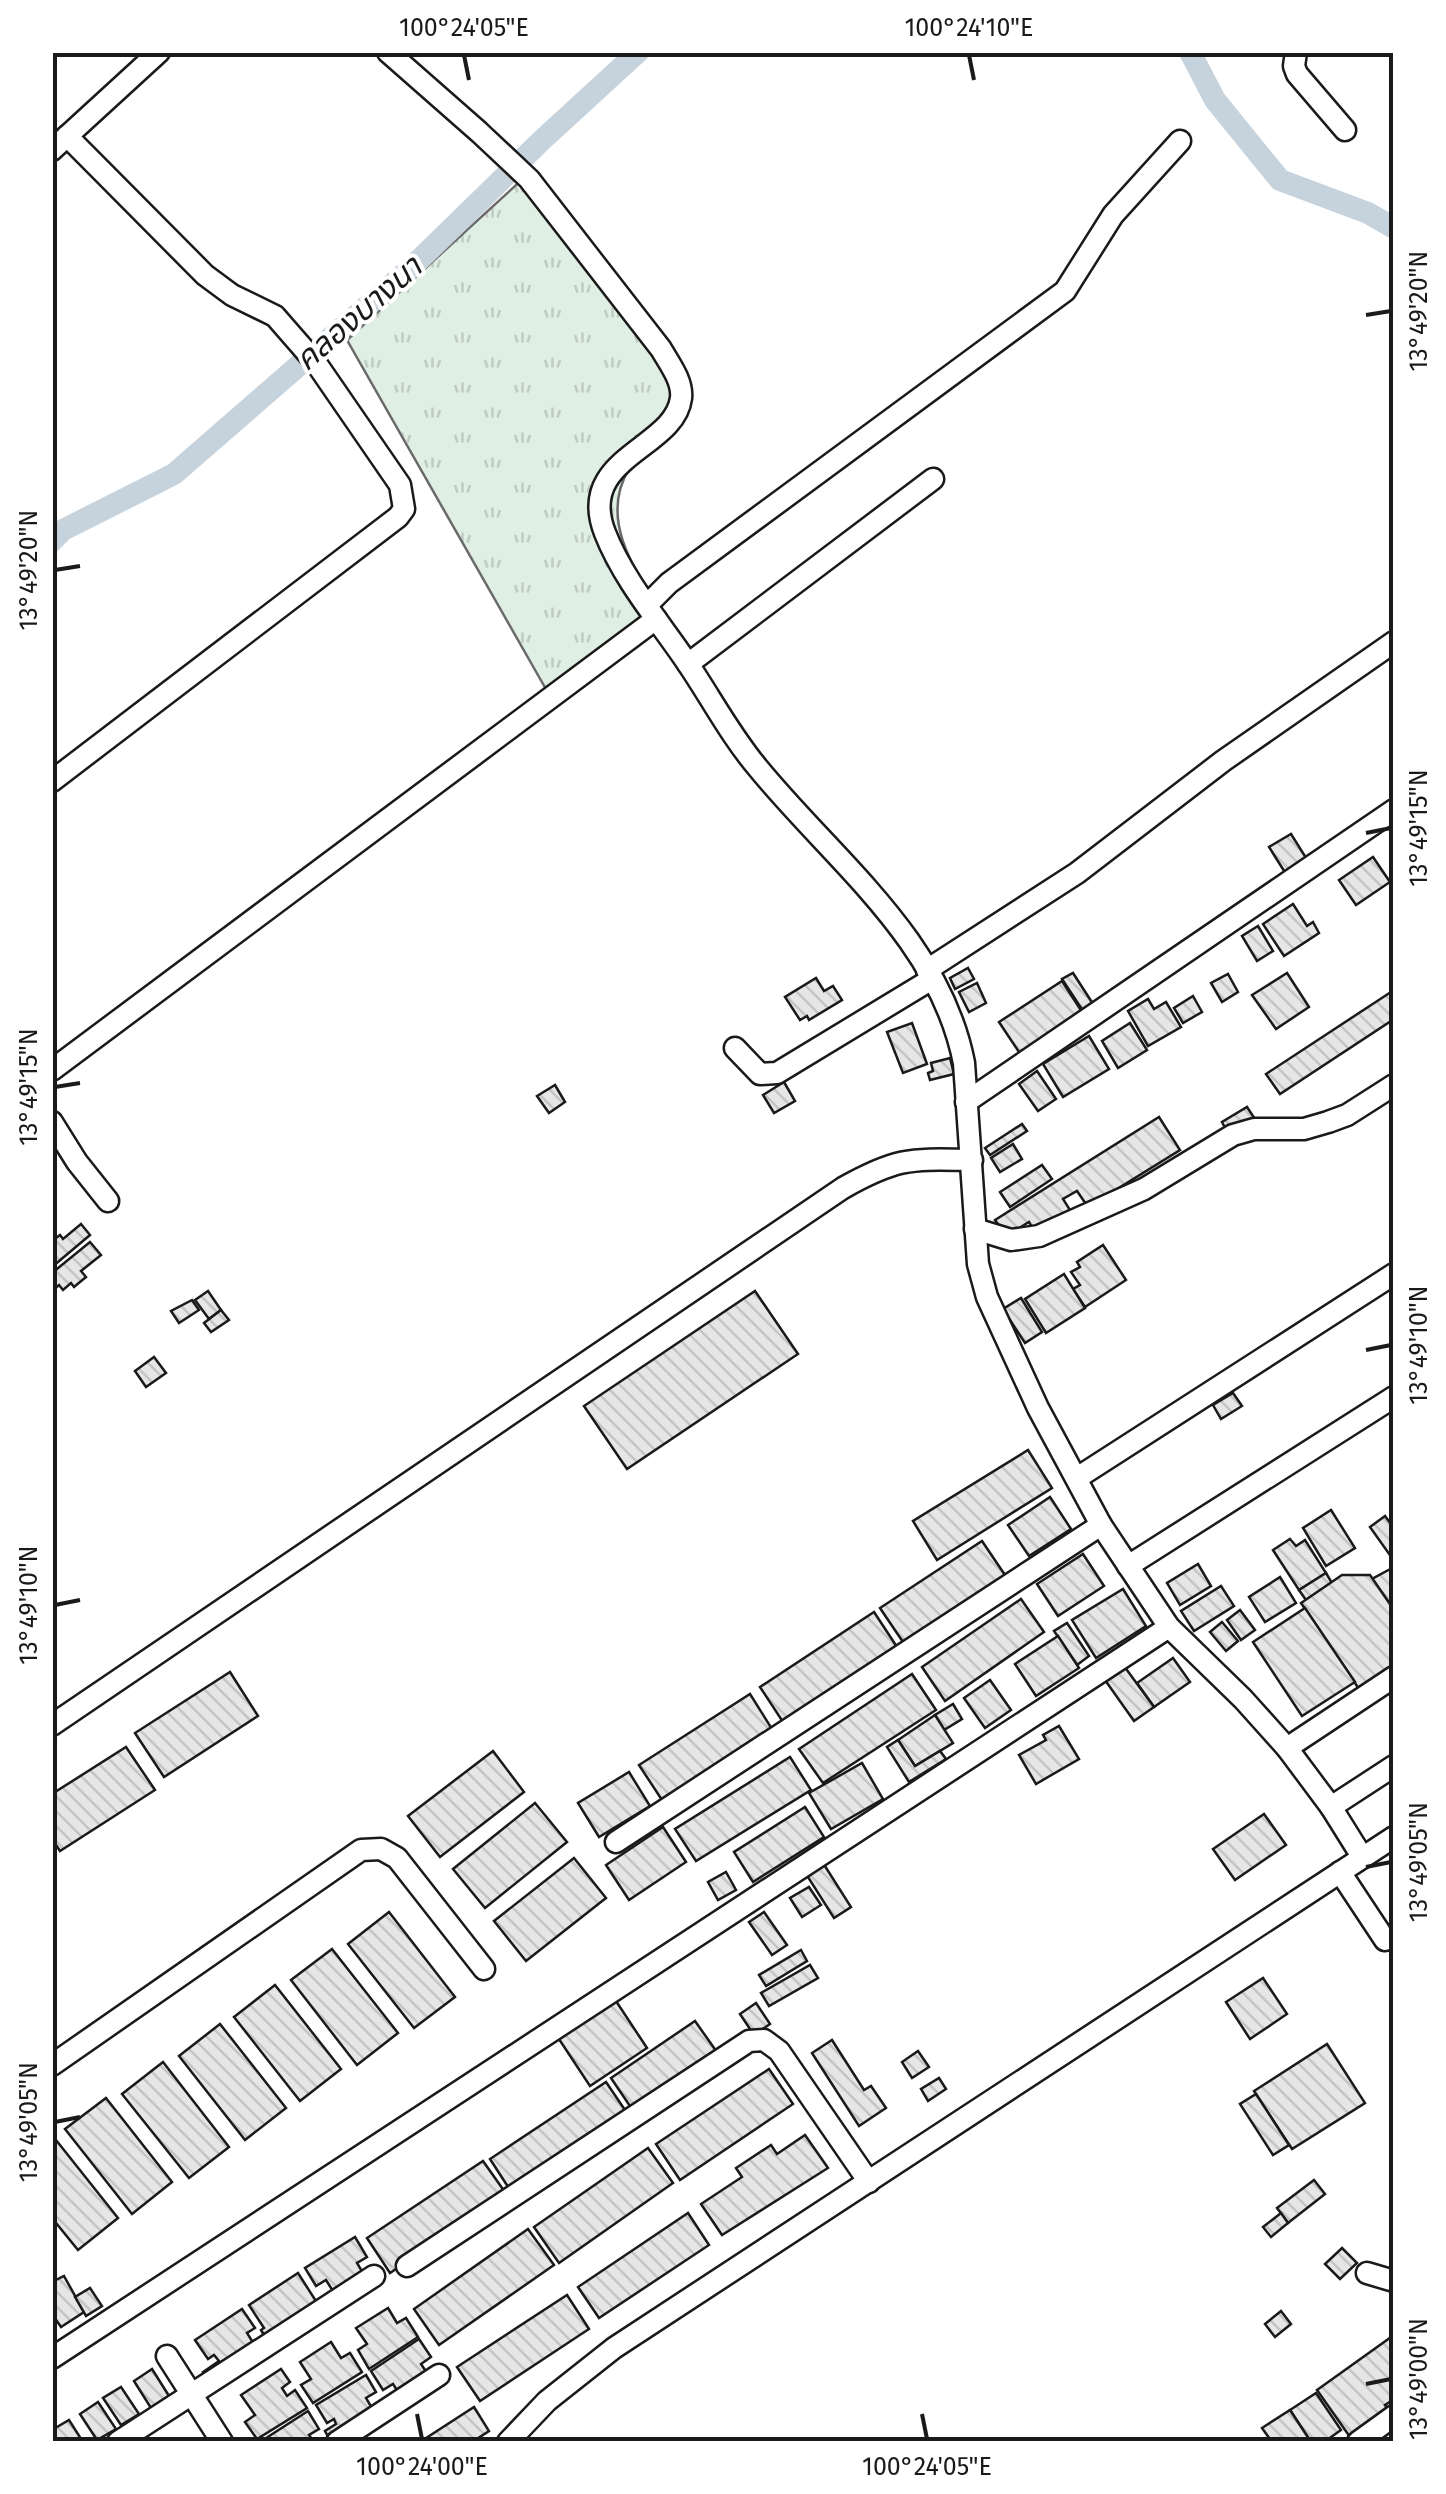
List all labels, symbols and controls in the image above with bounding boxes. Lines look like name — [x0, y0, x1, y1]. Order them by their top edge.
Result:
text: 100°24'05"E — [399, 13, 529, 43]
text: 100°24'10"E — [905, 13, 1033, 43]
water label: คลองบางนา — [287, 246, 431, 378]
text: 13°49'20"N — [1404, 251, 1434, 371]
text: 13°49'20"N — [14, 510, 44, 630]
text: 13°49'15"N — [1404, 769, 1434, 887]
text: 13°49'15"N — [14, 1028, 44, 1146]
text: 13°49'10"N — [1404, 1285, 1434, 1405]
text: 13°49'10"N — [14, 1545, 44, 1665]
text: 13°49'05"N — [1404, 1802, 1434, 1922]
text: 13°49'05"N — [14, 2062, 44, 2182]
text: 13°49'00"N — [1404, 2318, 1434, 2440]
text: 100°24'00"E — [356, 2452, 488, 2482]
text: 100°24'05"E — [862, 2452, 992, 2482]

